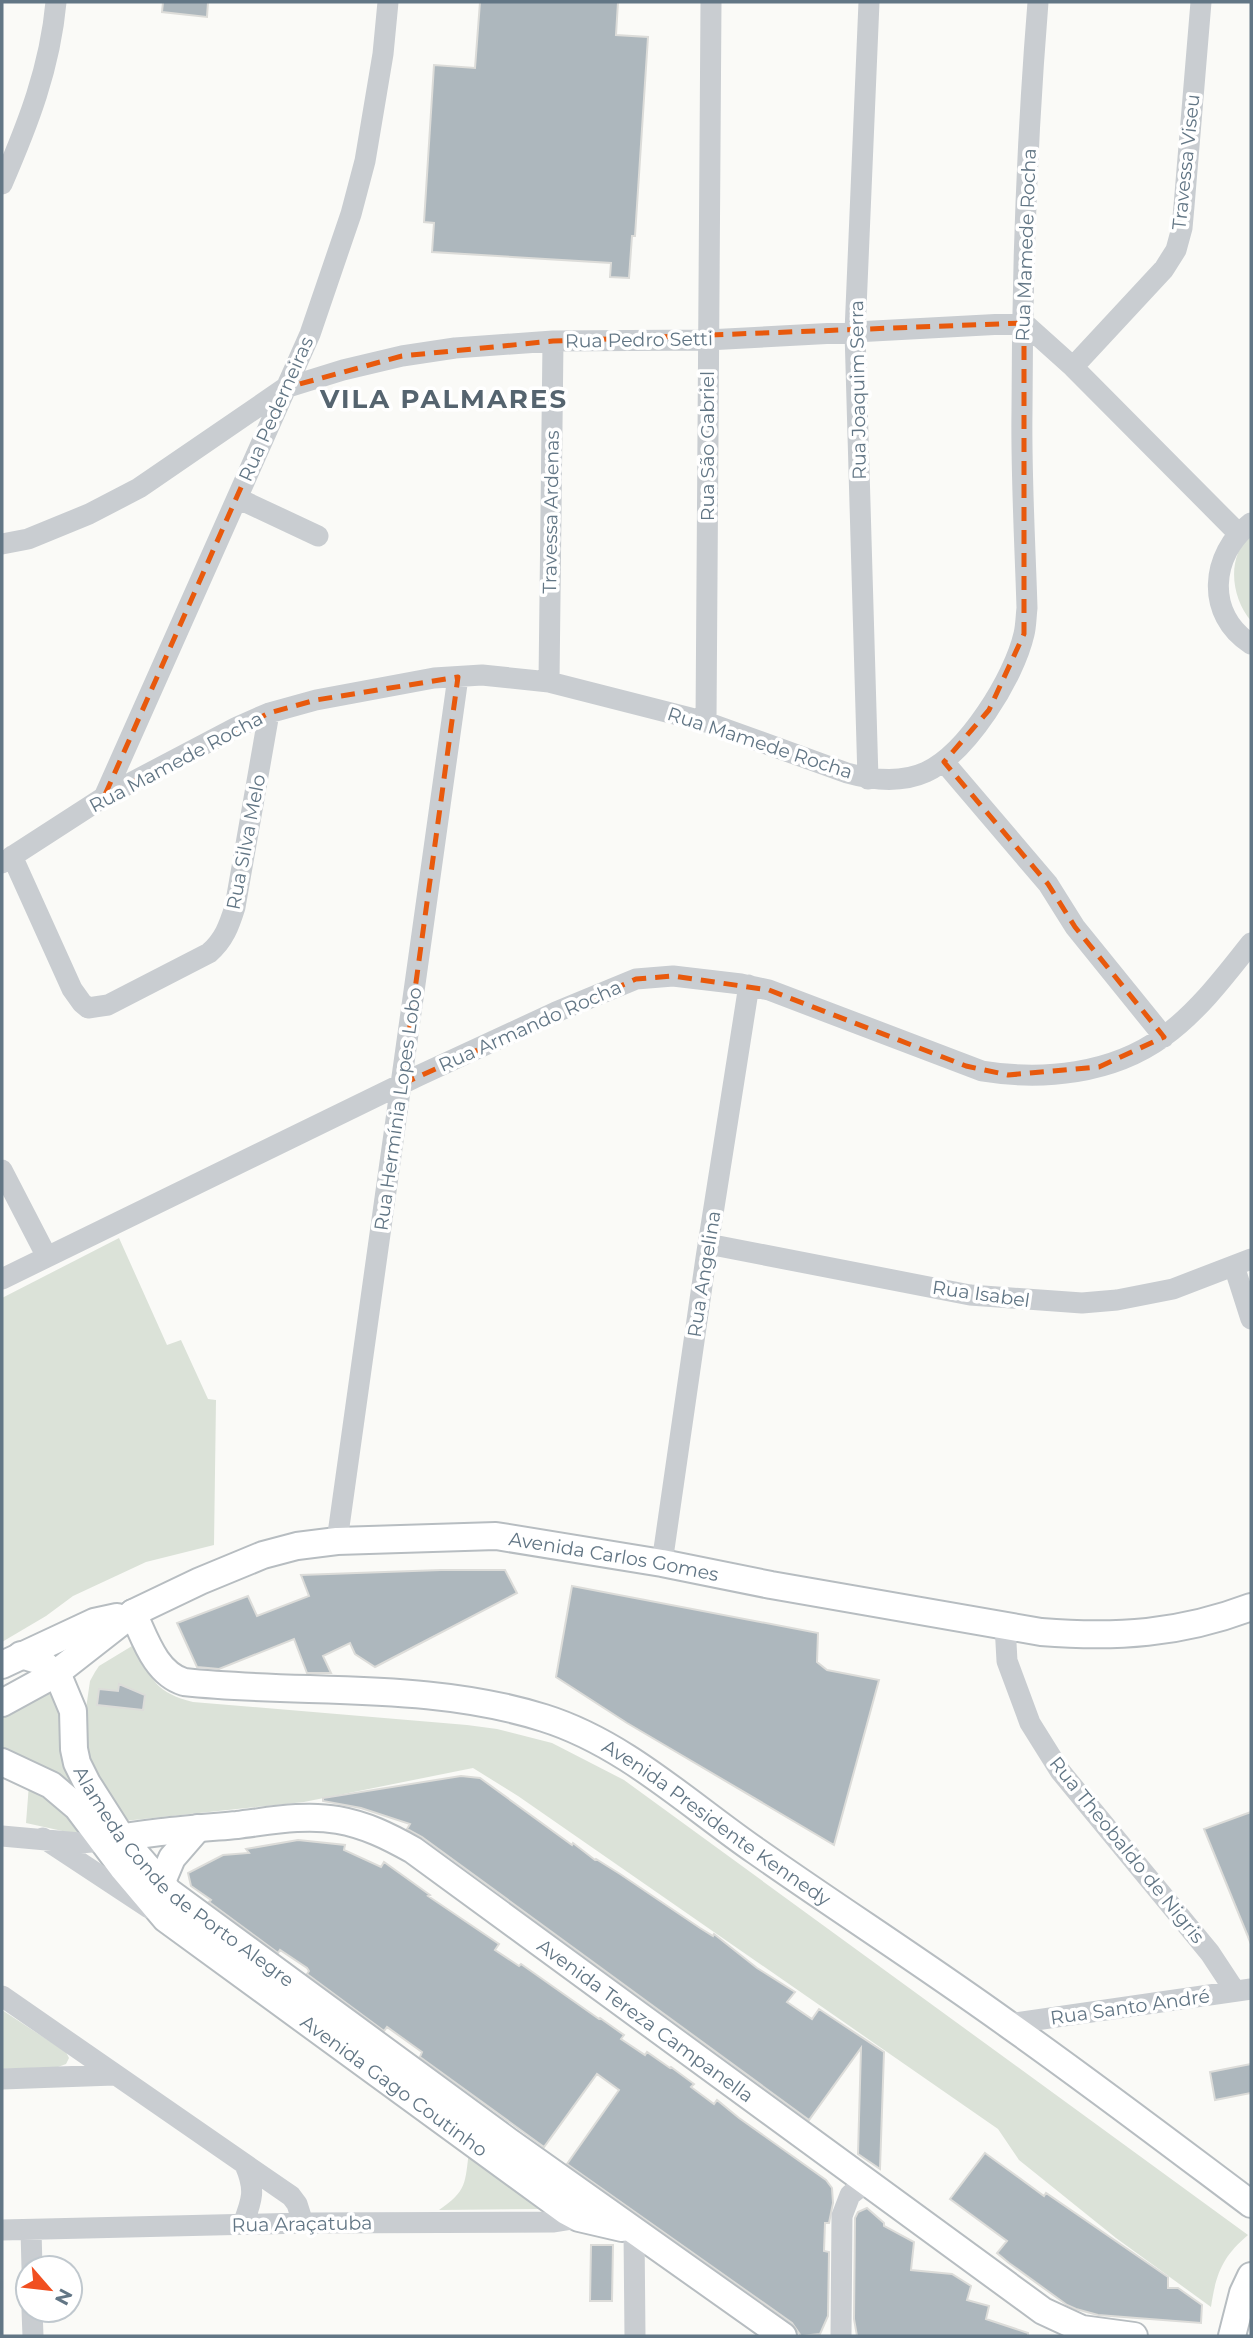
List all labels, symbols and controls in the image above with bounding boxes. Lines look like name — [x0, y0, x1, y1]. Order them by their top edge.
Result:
street label: Travessa Viseu — [1167, 93, 1205, 231]
street label: Rua Mamede Rocha — [1011, 148, 1041, 342]
street label: Rua Joaquim Serra — [845, 300, 871, 480]
street label: Rua Pedro Setti — [565, 327, 713, 353]
street label: Rua Pederneiras — [234, 333, 318, 485]
street label: Rua São Gabriel — [696, 371, 719, 521]
district label: VILA PALMARES — [319, 383, 568, 415]
street label: Travessa Ardenas — [538, 430, 564, 594]
street label: Rua Mamede Rocha — [665, 702, 855, 784]
street label: Rua Mamede Rocha — [85, 706, 267, 818]
street label: Rua Silva Melo — [222, 772, 270, 912]
street label: Rua Armando Rocha — [435, 975, 625, 1077]
street label: Rua Hermínia Lopes Lobo — [370, 986, 427, 1232]
street label: Rua Angelina — [683, 1209, 725, 1339]
street label: Rua Isabel — [931, 1276, 1031, 1312]
street label: Avenida Carlos Gomes — [507, 1527, 721, 1586]
street label: Avenida Presidente Kennedy — [598, 1734, 836, 1911]
street label: Rua Theobaldo de Nigris — [1045, 1752, 1209, 1948]
street label: Alameda Conde de Porto Alegre — [69, 1762, 299, 1992]
street label: Avenida Tereza Campanella — [533, 1933, 758, 2107]
street label: Rua Santo André — [1049, 1984, 1211, 2030]
street label: Avenida Gago Coutinho — [296, 2010, 492, 2162]
street label: Rua Araçatuba — [231, 2211, 373, 2237]
north arrow — [14, 2254, 84, 2324]
text: N — [50, 2285, 77, 2309]

